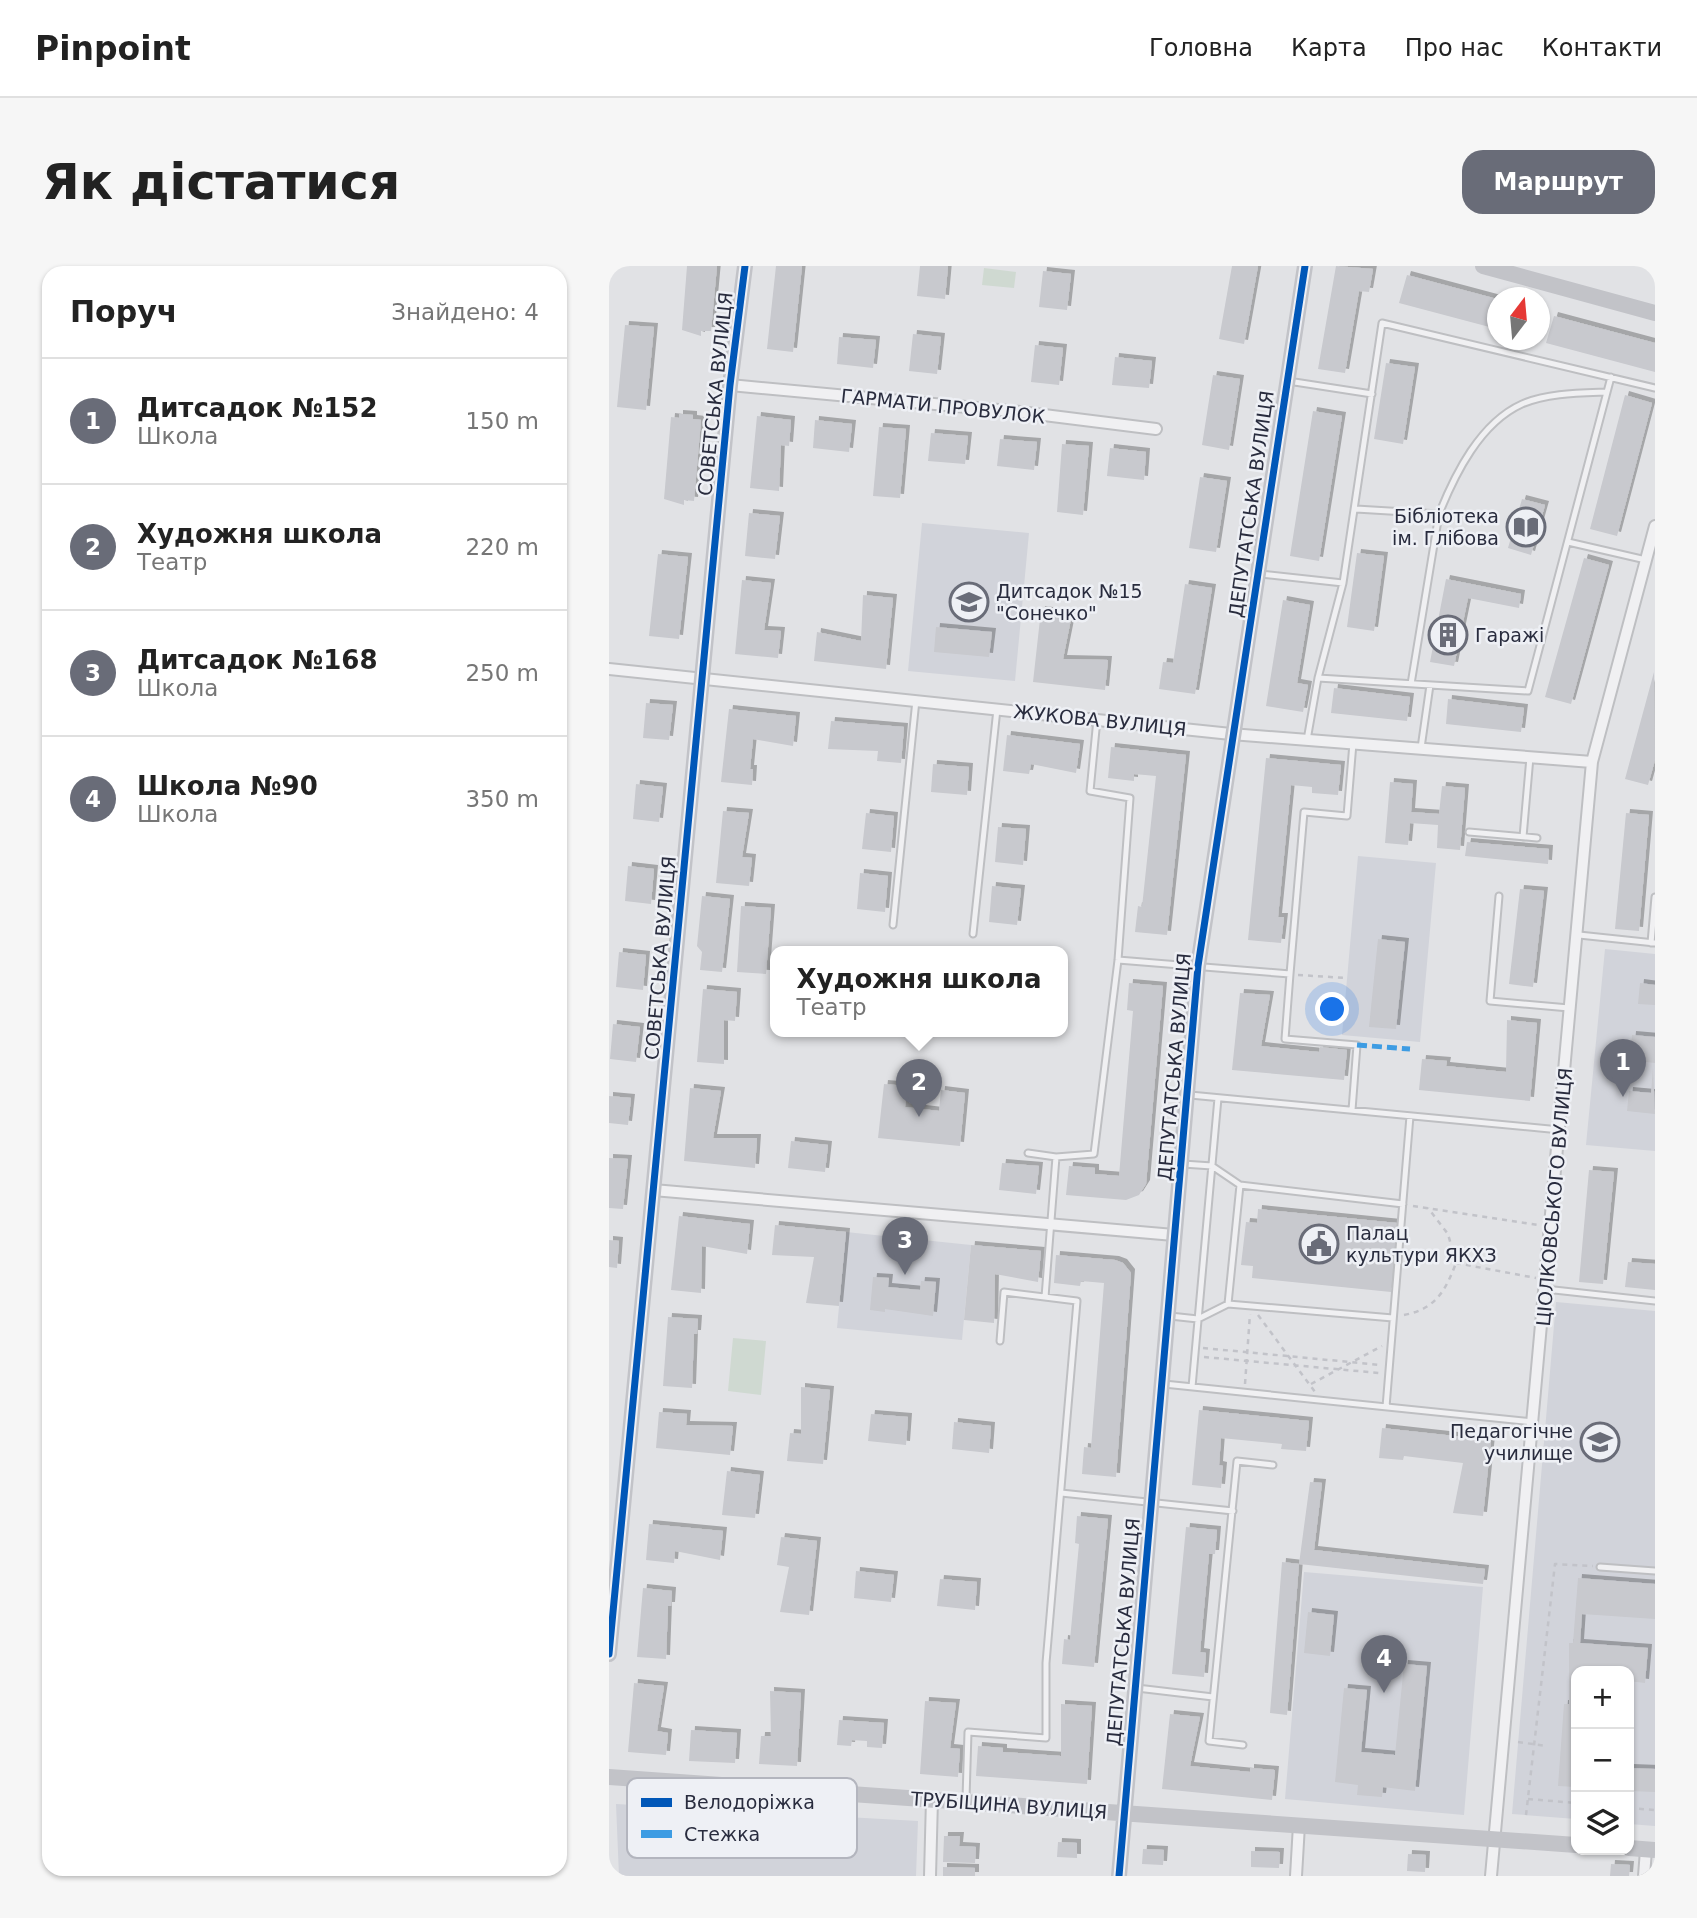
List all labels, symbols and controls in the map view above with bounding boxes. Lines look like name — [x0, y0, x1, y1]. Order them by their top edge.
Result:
text: Pinpoint — [35, 29, 191, 68]
text: Головна — [1149, 34, 1253, 62]
text: Карта — [1291, 34, 1367, 62]
text: Про нас — [1405, 34, 1504, 62]
text: Контакти — [1542, 34, 1662, 62]
button: Маршрут — [1462, 150, 1655, 214]
text: Як дістатися — [42, 154, 400, 211]
north arrow — [1487, 287, 1550, 350]
street label: СОВЕТСЬКА ВУЛИЦЯ — [693, 291, 737, 497]
text: Поруч — [70, 294, 177, 329]
text: Знайдено: 4 — [391, 299, 539, 325]
street label: ГАРМАТИ ПРОВУЛОК — [840, 384, 1047, 428]
street label: ДЕПУТАТСЬКА ВУЛИЦЯ — [1224, 389, 1278, 619]
text: Дитсадок №152 — [137, 393, 378, 423]
text: 1 — [85, 408, 101, 434]
text: 150 m — [465, 408, 539, 434]
text: Школа — [137, 423, 218, 449]
place label: Бібліотека ім. Глібова — [1392, 505, 1499, 549]
library icon: Бібліотека ім. Глібова — [1505, 506, 1547, 548]
text: Художня школа — [137, 519, 382, 549]
text: 2 — [85, 534, 101, 560]
text: 220 m — [465, 534, 539, 560]
text: Театр — [137, 549, 207, 575]
place label: Дитсадок №15 "Сонечко" — [996, 580, 1143, 624]
school or university icon: Дитсадок №15 "Сонечко" — [948, 581, 990, 623]
building icon: Гаражі — [1427, 614, 1469, 656]
place label: Гаражі — [1475, 624, 1544, 646]
text: Дитсадок №168 — [137, 645, 378, 675]
text: 3 — [85, 660, 101, 686]
text: 250 m — [465, 660, 539, 686]
text: Школа — [137, 675, 218, 701]
street label: ЖУКОВА ВУЛИЦЯ — [1013, 700, 1187, 740]
text: Школа №90 — [137, 771, 318, 801]
text: 4 — [85, 786, 101, 812]
text: 350 m — [465, 786, 539, 812]
text: Школа — [137, 801, 218, 827]
street label: СОВЕТСЬКА ВУЛИЦЯ — [640, 855, 680, 1061]
popup — [770, 946, 1068, 1037]
street label: ДЕПУТАТСЬКА ВУЛИЦЯ — [1153, 952, 1195, 1182]
text: Художня школа — [796, 964, 1042, 994]
your location — [1315, 992, 1349, 1026]
text: Театр — [796, 994, 867, 1020]
pin: 1 — [1600, 1039, 1646, 1097]
pin: 2 — [896, 1059, 942, 1117]
street label: ЦІОЛКОВСЬКОГО ВУЛИЦЯ — [1532, 1067, 1576, 1327]
pin: 3 — [882, 1217, 928, 1275]
place label: Палац культури ЯКХЗ — [1346, 1222, 1497, 1266]
public building icon: Палац культури ЯКХЗ — [1298, 1223, 1340, 1265]
place label: Педагогічне училище — [1450, 1420, 1573, 1464]
school or university icon: Педагогічне училище — [1579, 1421, 1621, 1463]
street label: ДЕПУТАТСЬКА ВУЛИЦЯ — [1102, 1517, 1144, 1747]
pin: 4 — [1361, 1635, 1407, 1693]
map controls — [1571, 1666, 1634, 1855]
button: + — [1571, 1666, 1634, 1729]
button: − — [1571, 1729, 1634, 1792]
legend — [627, 1778, 857, 1858]
street label: ТРУБІЦИНА ВУЛИЦЯ — [909, 1787, 1108, 1823]
text: Велодоріжка — [684, 1791, 815, 1813]
button: layers — [1571, 1792, 1634, 1855]
text: Стежка — [684, 1823, 760, 1845]

